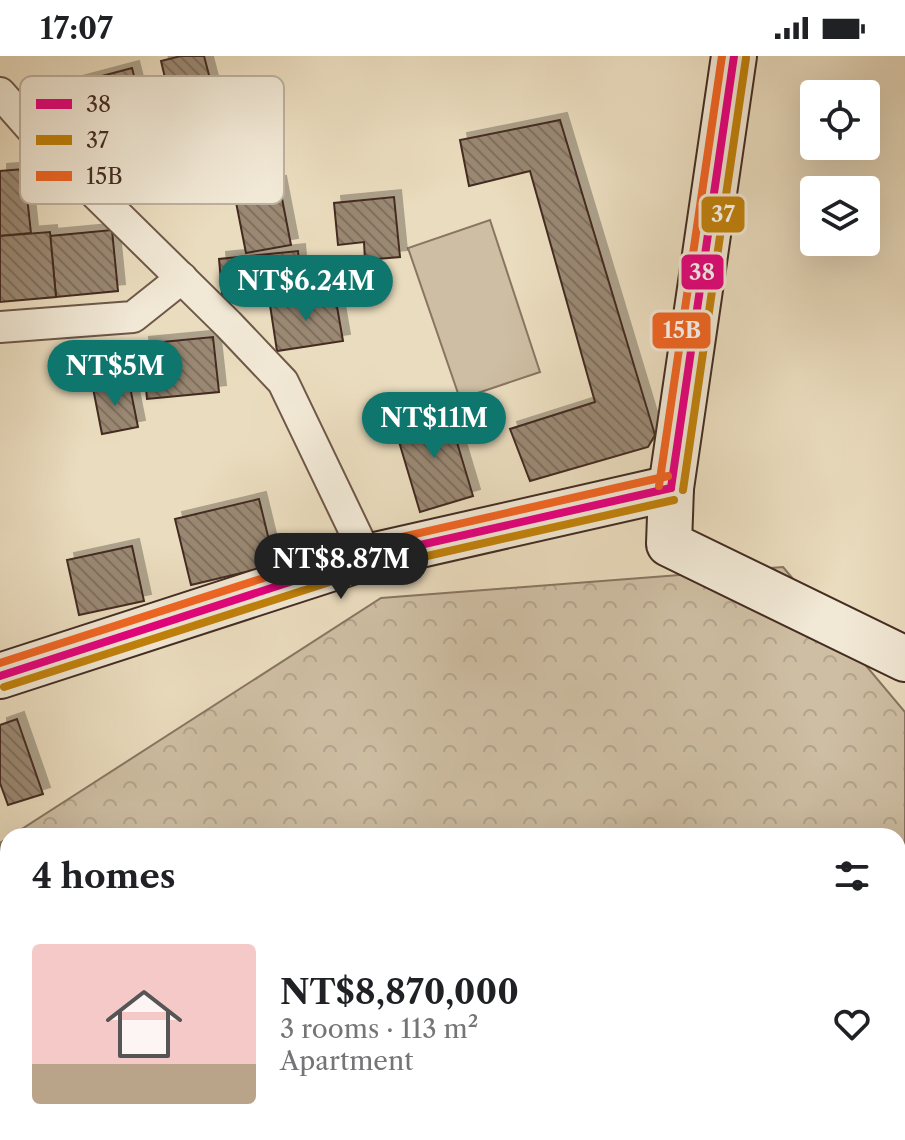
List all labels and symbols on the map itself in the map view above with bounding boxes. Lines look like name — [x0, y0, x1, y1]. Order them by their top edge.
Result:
legend — [20, 76, 284, 204]
text: 38 — [86, 91, 111, 118]
text: 37 — [86, 127, 109, 154]
text: 15B — [86, 163, 123, 190]
line badge: 37 — [700, 195, 746, 234]
text: 37 — [711, 201, 735, 228]
line badge: 38 — [680, 253, 725, 291]
pin: NT$6.24M — [223, 255, 389, 323]
text: 38 — [689, 259, 715, 286]
line badge: 15B — [651, 311, 712, 350]
text: 15B — [663, 317, 701, 344]
pin: NT$5M — [59, 340, 171, 408]
pin: NT$11M — [369, 392, 499, 460]
pin: NT$8.87M — [258, 533, 424, 601]

